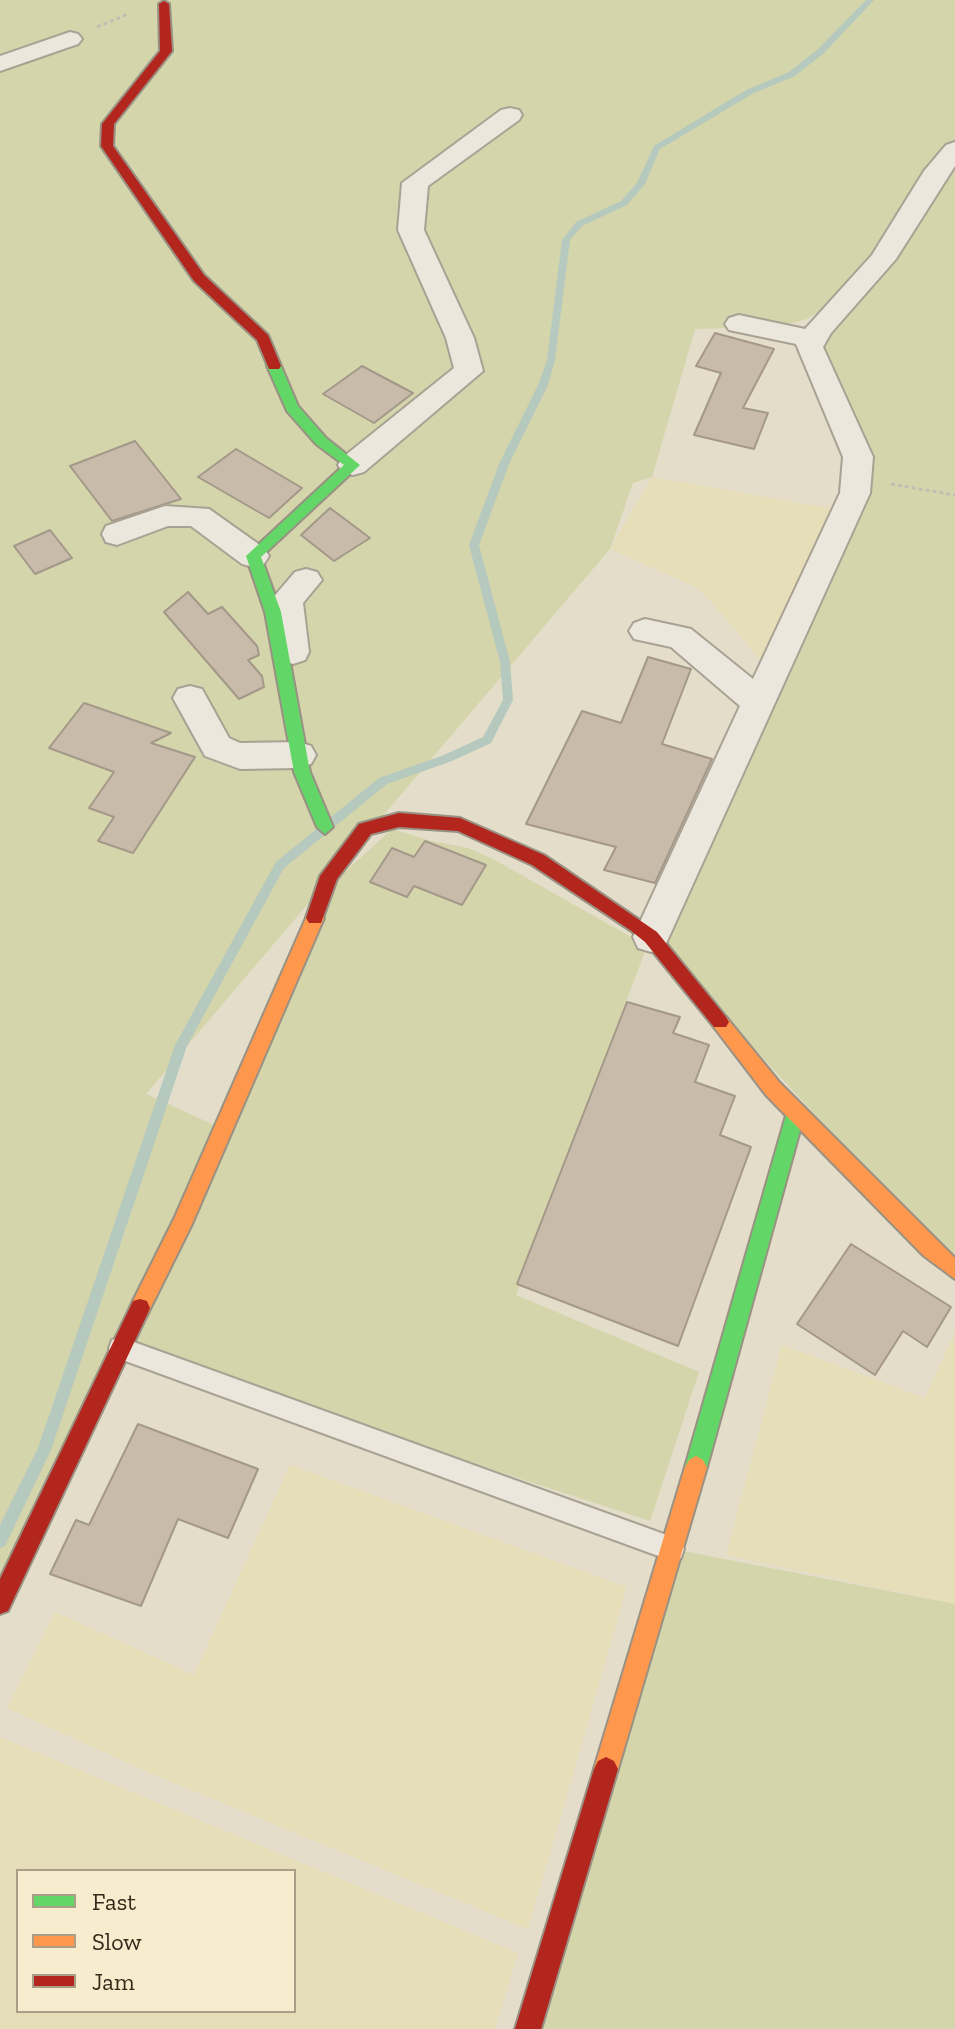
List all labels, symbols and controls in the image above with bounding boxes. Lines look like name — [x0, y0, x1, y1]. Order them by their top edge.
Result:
legend — [16, 1869, 296, 2013]
text: Fast — [92, 1887, 136, 1916]
text: Slow — [92, 1927, 142, 1956]
text: Jam — [92, 1967, 135, 1996]

